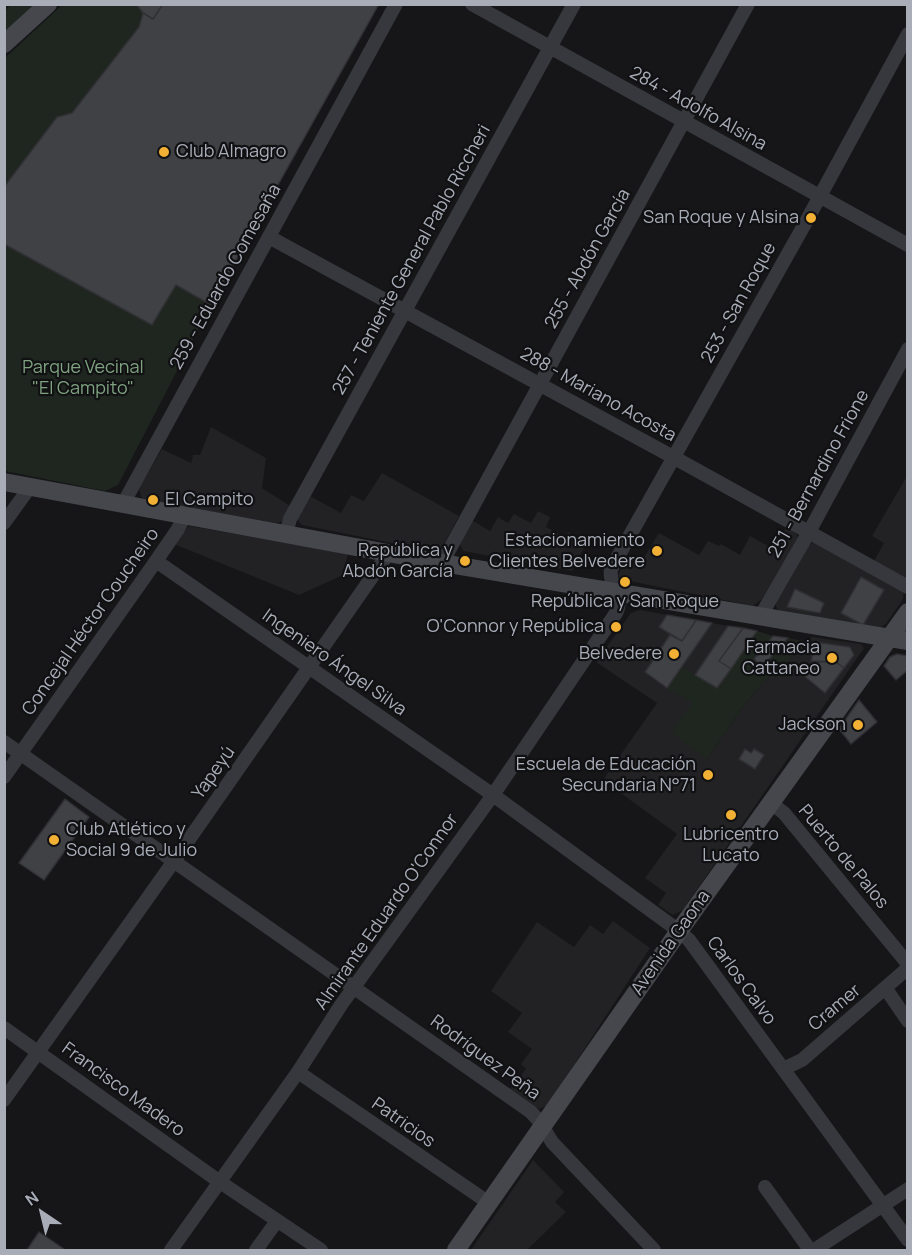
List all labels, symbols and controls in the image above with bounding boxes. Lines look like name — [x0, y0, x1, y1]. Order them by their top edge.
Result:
street label: 284 - Adolfo Alsina — [626, 62, 770, 156]
street label: 257 - Teniente General Pablo Riccheri — [328, 121, 496, 399]
place label: Club Almagro — [176, 141, 287, 163]
marker: Club Almagro — [157, 145, 171, 159]
street label: 259 - Eduardo Comesaña — [166, 180, 286, 374]
street label: 255 - Abdón García — [541, 185, 635, 333]
place label: San Roque y Alsina — [643, 207, 799, 229]
marker: San Roque y Alsina — [804, 211, 818, 225]
street label: 253 - San Roque — [697, 239, 781, 367]
street label: 288 - Mariano Acosta — [516, 343, 680, 447]
park label: Parque Vecinal "El Campito" — [22, 357, 144, 400]
street label: 251 - Bernardino Frione — [764, 386, 874, 562]
place label: El Campito — [165, 489, 254, 511]
marker: El Campito — [146, 493, 160, 507]
street label: Concejal Héctor Coucheiro — [18, 524, 164, 720]
place label: Estacionamiento Clientes Belvedere — [489, 530, 645, 572]
place label: República y Abdón García — [342, 540, 453, 582]
marker: Estacionamiento Clientes Belvedere — [650, 544, 664, 558]
marker: República y Abdón García — [458, 554, 472, 568]
marker: República y San Roque — [618, 575, 632, 589]
place label: República y San Roque — [531, 591, 719, 613]
street label: Ingeniero Ángel Silva — [258, 605, 410, 721]
place label: O'Connor y República — [427, 616, 604, 638]
marker: O'Connor y República — [609, 620, 623, 634]
place label: Farmacia Cattaneo — [742, 637, 820, 680]
place label: Belvedere — [579, 643, 662, 665]
marker: Belvedere — [667, 647, 681, 661]
marker: Farmacia Cattaneo — [825, 651, 839, 665]
place label: Jackson — [778, 714, 846, 736]
marker: Jackson — [851, 718, 865, 732]
street label: Yapeyú — [188, 742, 240, 804]
place label: Escuela de Educación Secundaria N°71 — [516, 754, 696, 796]
marker: Escuela de Educación Secundaria N°71 — [701, 768, 715, 782]
street label: Puerto de Palos — [793, 801, 893, 913]
marker: Lubricentro Lucato — [724, 808, 738, 822]
street label: Almirante Eduardo O'Connor — [311, 810, 463, 1014]
place label: Club Atlético y Social 9 de Julio — [66, 819, 197, 862]
place label: Lubricentro Lucato — [683, 824, 779, 866]
marker: Club Atlético y Social 9 de Julio — [47, 833, 61, 847]
street label: Avenida Gaona — [627, 886, 715, 1000]
street label: Carlos Calvo — [702, 933, 780, 1029]
street label: Cramer — [805, 980, 865, 1036]
street label: Rodríguez Peña — [426, 1011, 544, 1105]
street label: Francisco Madero — [57, 1038, 189, 1142]
street label: Patricios — [367, 1093, 439, 1153]
north arrow — [12, 1183, 72, 1243]
text: N — [21, 1186, 43, 1211]

